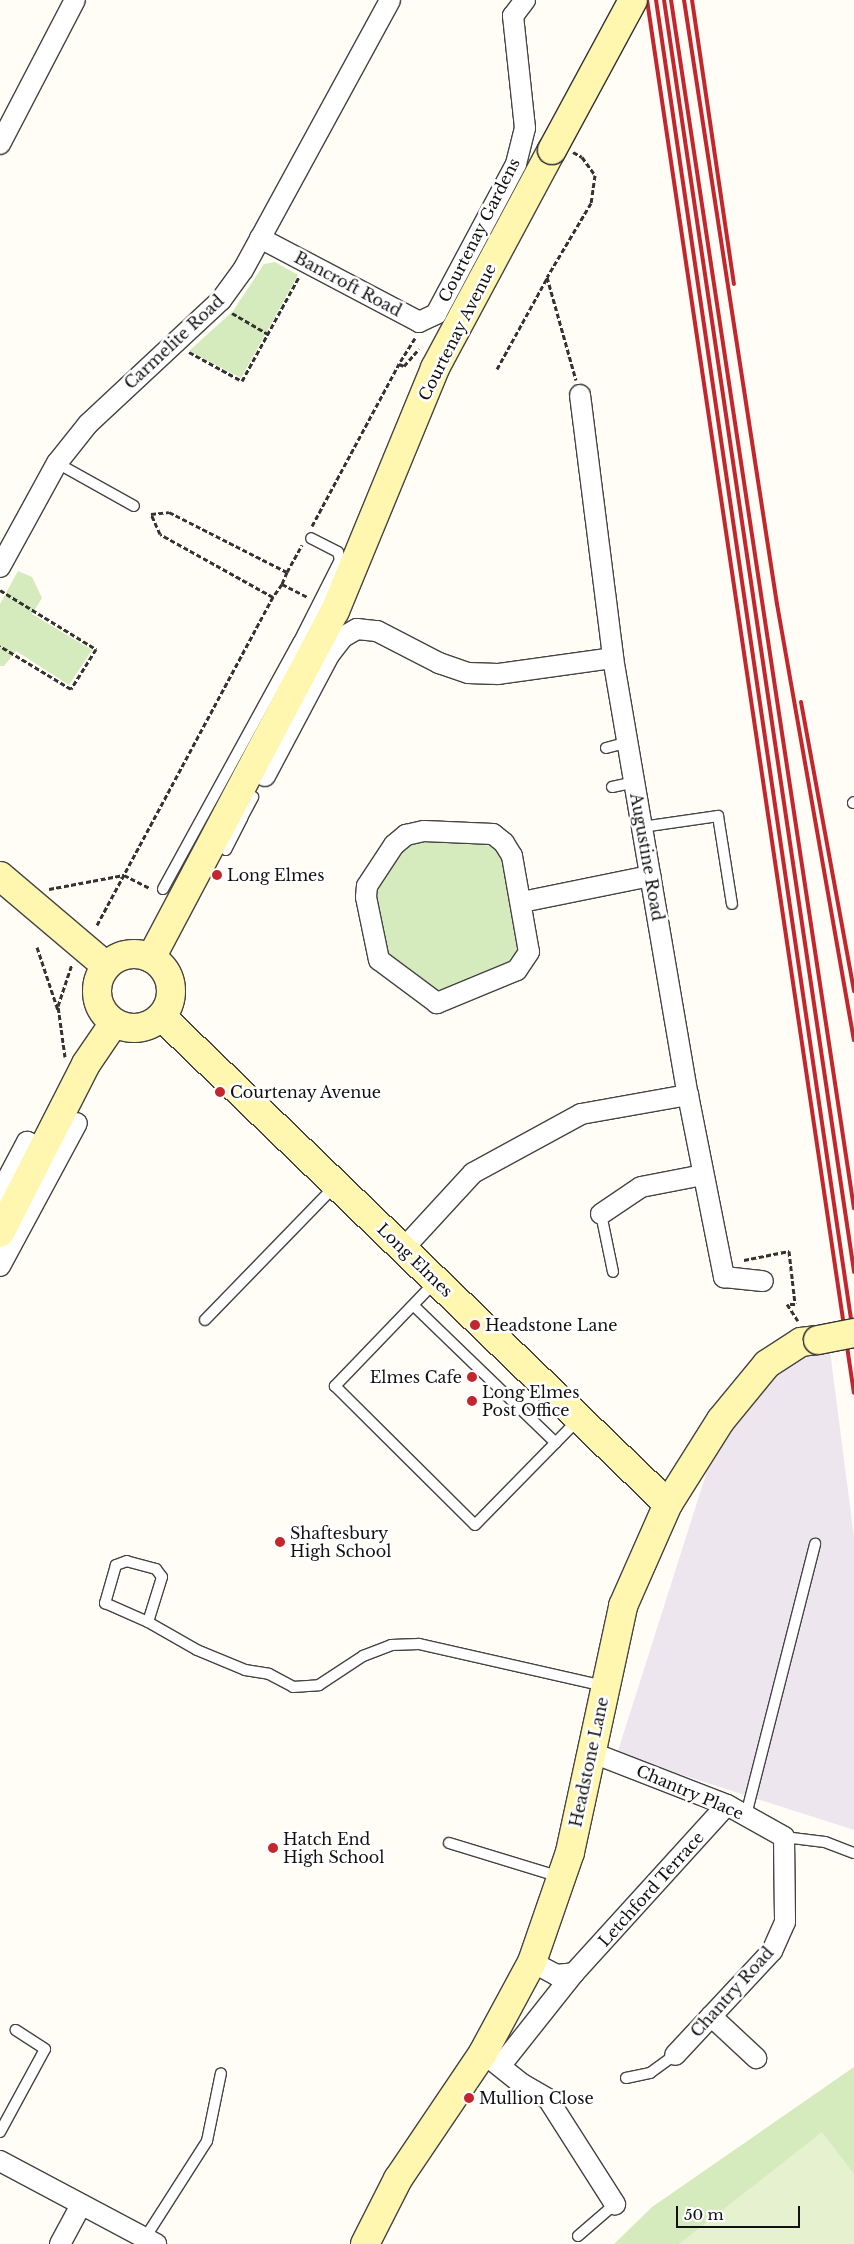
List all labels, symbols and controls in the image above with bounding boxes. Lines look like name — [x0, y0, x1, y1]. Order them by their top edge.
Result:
street label: Courtenay Gardens — [434, 154, 524, 306]
street label: Bancroft Road — [291, 248, 405, 320]
street label: Courtenay Avenue — [414, 260, 500, 404]
street label: Carmelite Road — [120, 291, 228, 393]
street label: Augustine Road — [626, 792, 668, 922]
place label: Long Elmes — [227, 865, 325, 885]
marker: Long Elmes — [211, 869, 223, 881]
place label: Courtenay Avenue — [230, 1082, 382, 1102]
marker: Courtenay Avenue — [214, 1086, 226, 1098]
street label: Long Elmes — [373, 1219, 457, 1301]
place label: Headstone Lane — [485, 1315, 617, 1335]
marker: Headstone Lane — [469, 1319, 481, 1331]
place label: Elmes Cafe — [370, 1367, 462, 1387]
marker: Elmes Cafe — [466, 1371, 478, 1383]
place label: Long Elmes Post Office — [482, 1382, 580, 1420]
marker: Long Elmes Post Office — [466, 1395, 478, 1407]
place label: Shaftesbury High School — [290, 1523, 391, 1561]
marker: Shaftesbury High School — [274, 1536, 286, 1548]
street label: Headstone Lane — [566, 1695, 612, 1829]
street label: Chantry Place — [633, 1761, 747, 1823]
street label: Letchford Terrace — [594, 1827, 708, 1951]
place label: Hatch End High School — [283, 1829, 384, 1867]
marker: Hatch End High School — [267, 1842, 279, 1854]
street label: Chantry Road — [686, 1943, 778, 2041]
place label: Mullion Close — [479, 2088, 594, 2108]
marker: Mullion Close — [463, 2092, 475, 2104]
scale bar — [679, 2196, 803, 2228]
text: 50 m — [684, 2205, 724, 2224]

